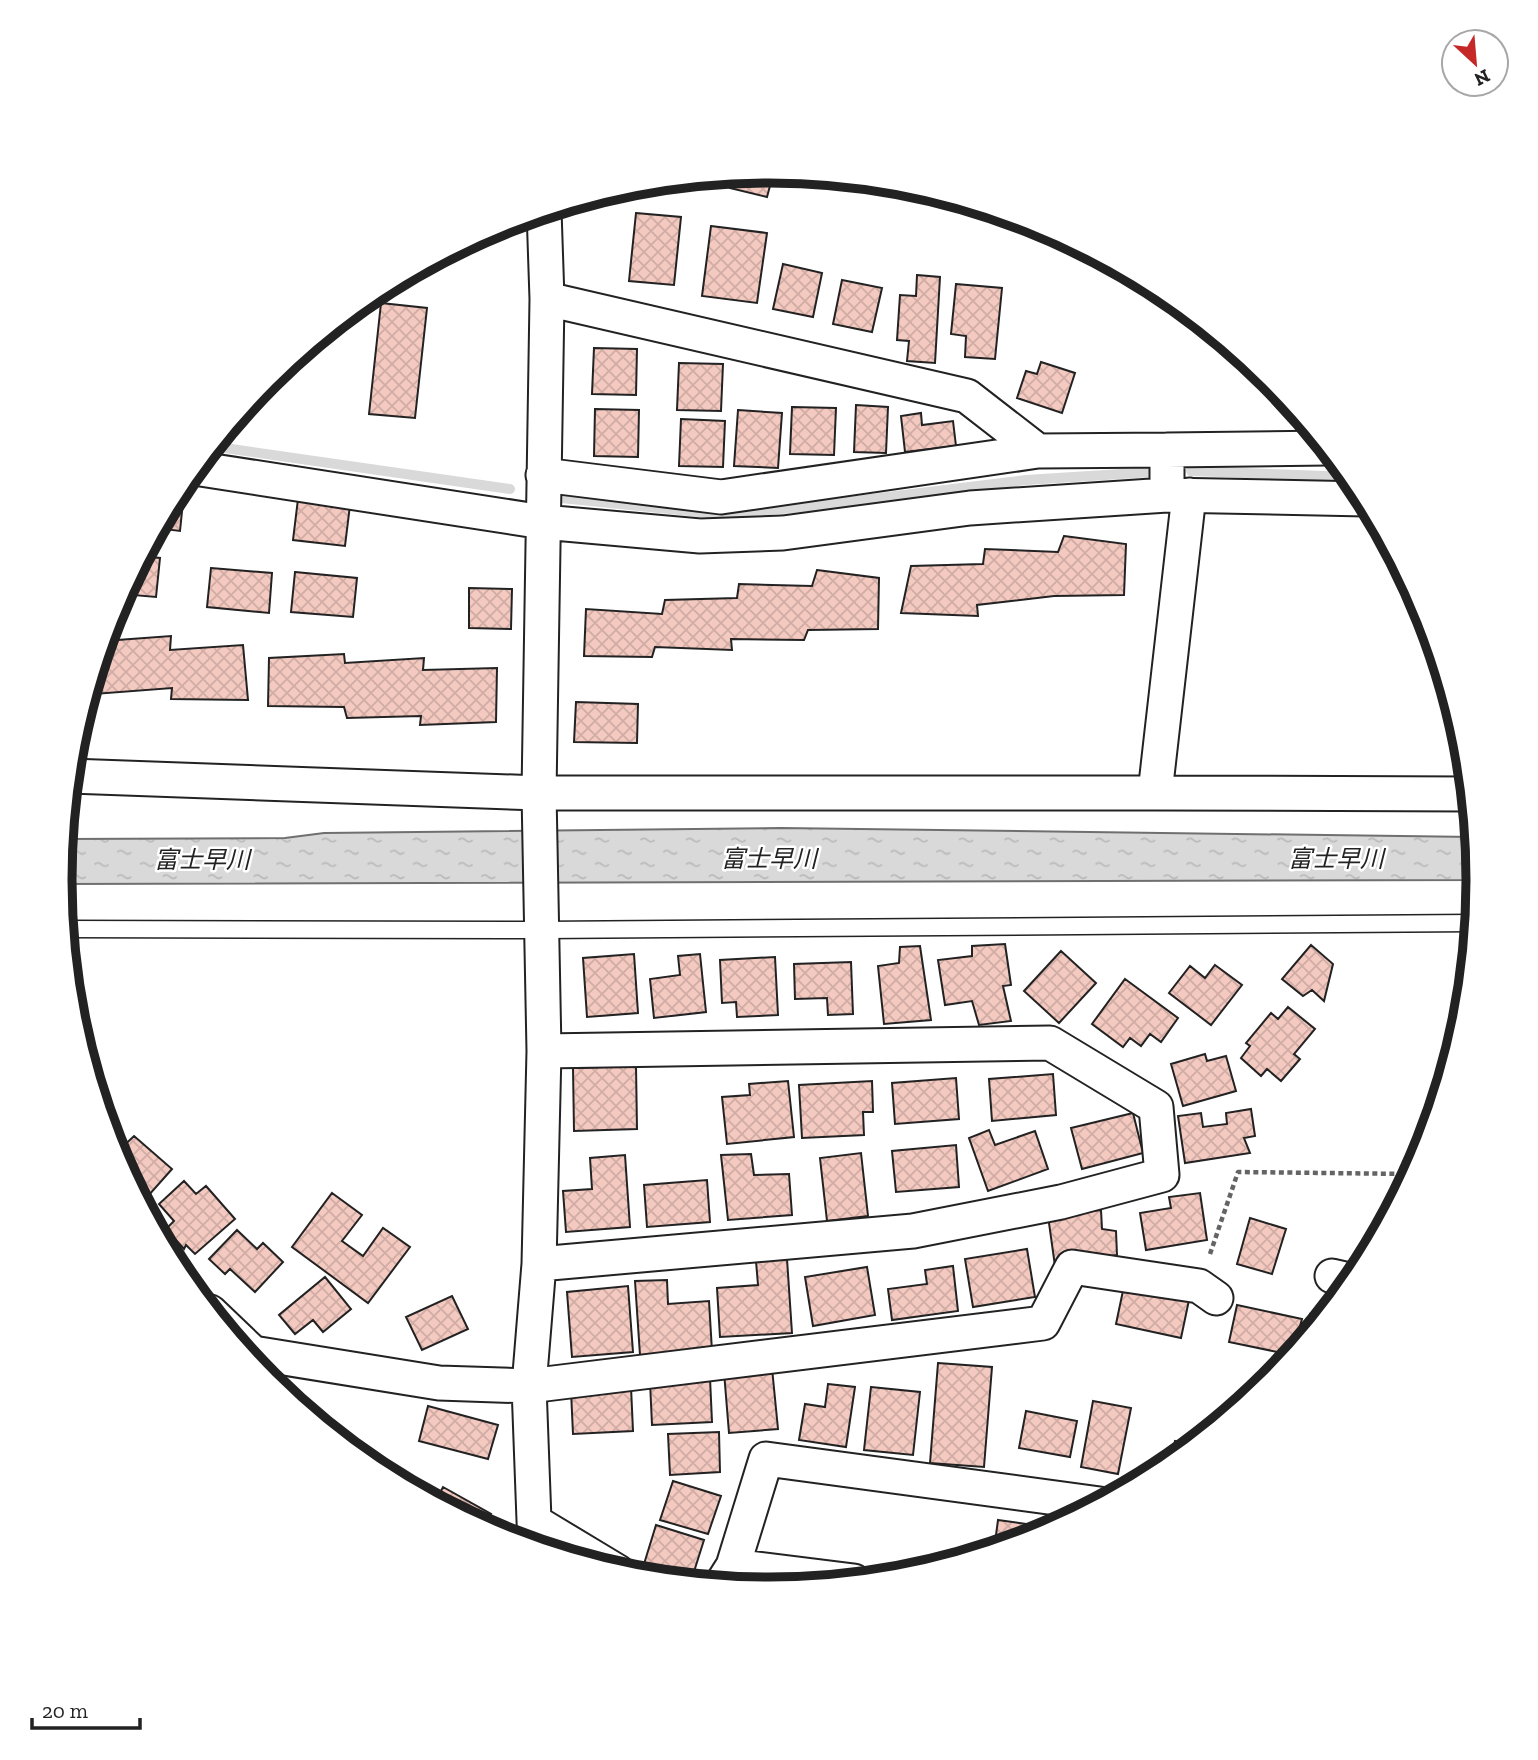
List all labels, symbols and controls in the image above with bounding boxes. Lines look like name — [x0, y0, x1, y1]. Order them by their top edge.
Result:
north arrow — [1440, 28, 1510, 98]
text: N — [1471, 64, 1494, 91]
water label: 富士早川 — [721, 844, 820, 873]
water label: 富士早川 — [1288, 844, 1387, 873]
water label: 富士早川 — [154, 845, 253, 874]
scale bar — [32, 1686, 140, 1730]
text: 20 m — [42, 1698, 88, 1723]

